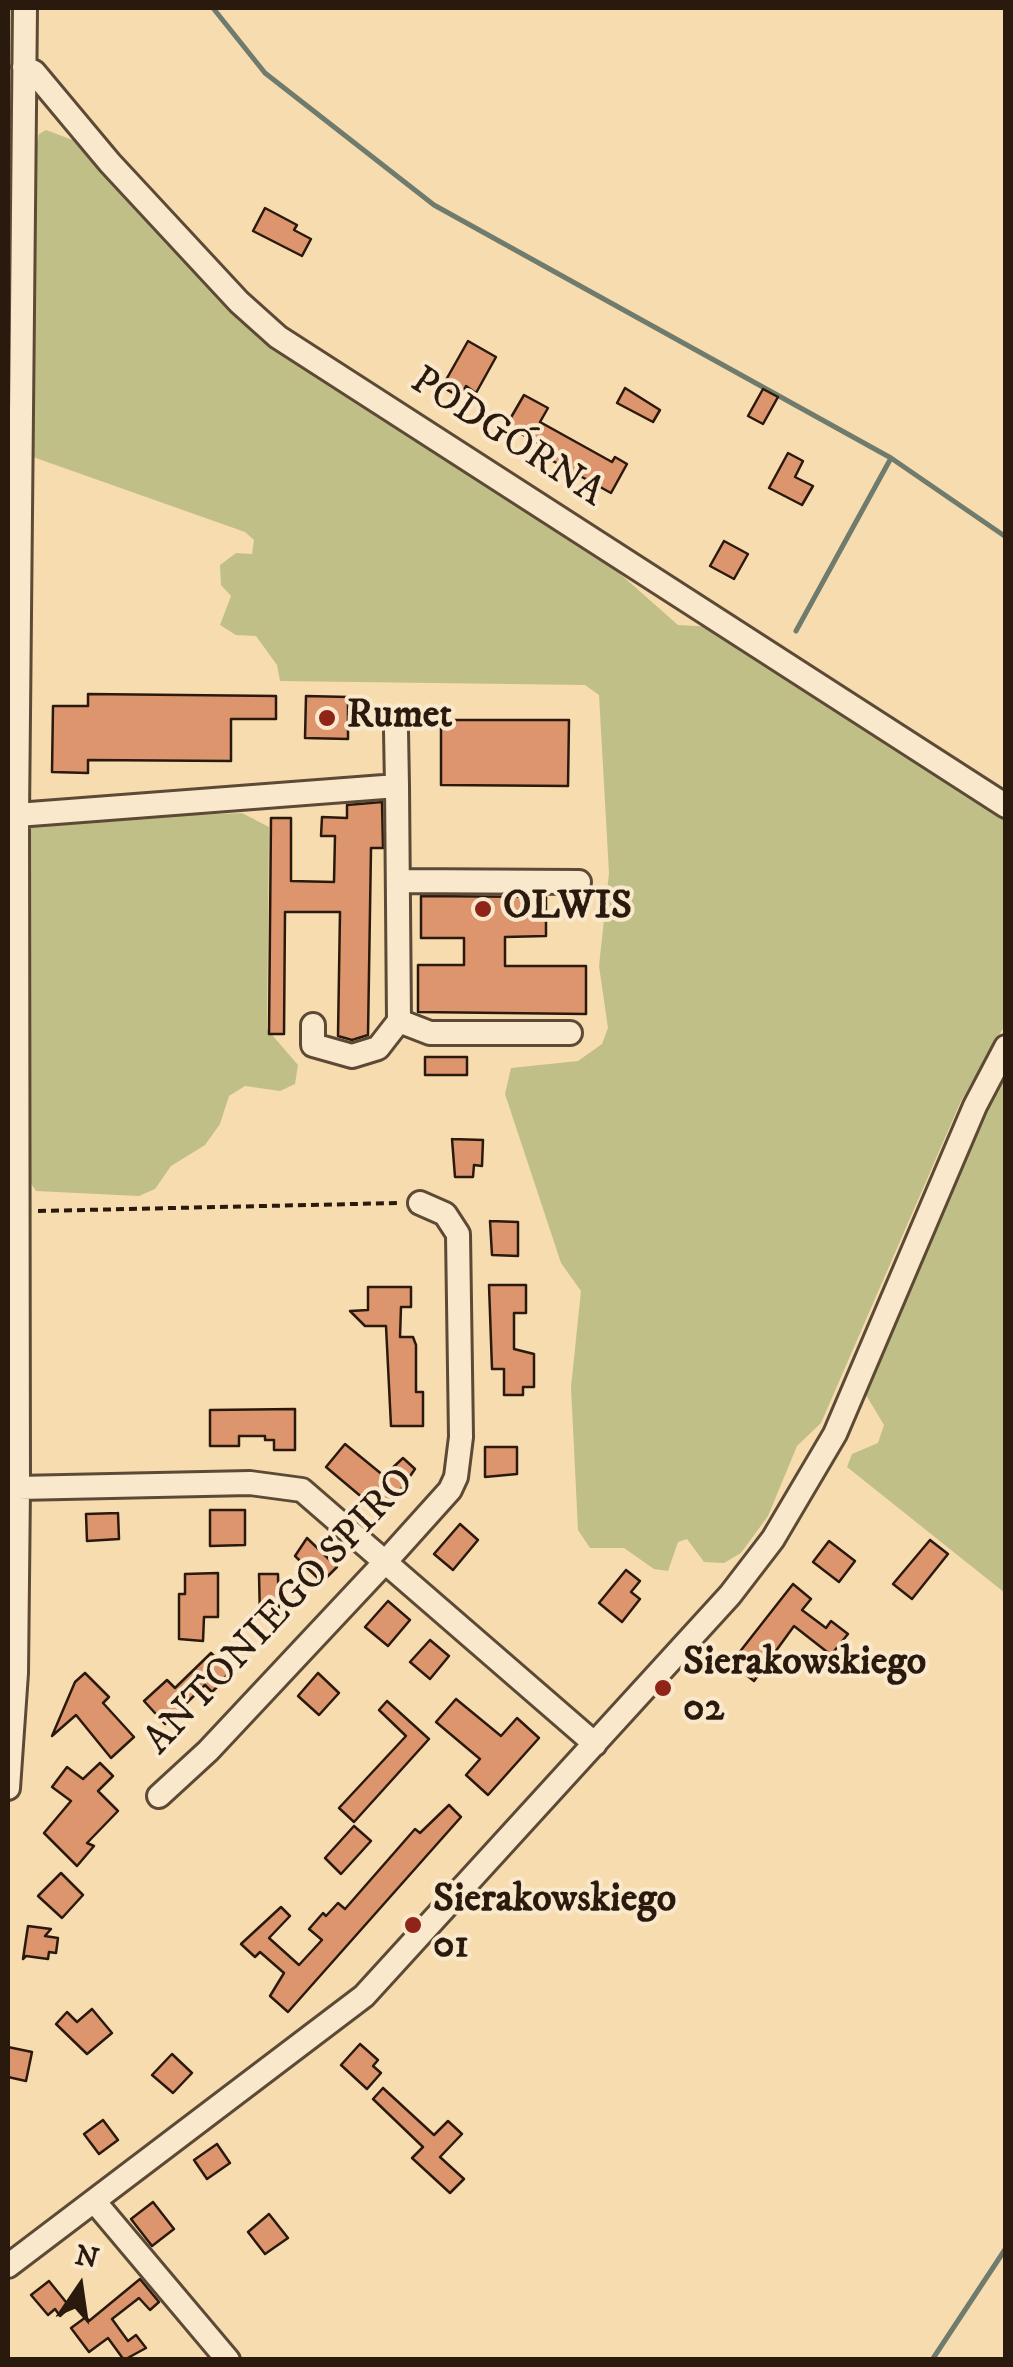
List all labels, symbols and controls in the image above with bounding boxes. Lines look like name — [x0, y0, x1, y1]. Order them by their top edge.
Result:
street label: PODGÓRNA — [400, 359, 612, 519]
place label: Rumet — [347, 694, 452, 742]
marker: Rumet — [316, 707, 338, 729]
place label: OLWIS — [503, 885, 632, 933]
marker: OLWIS — [472, 898, 494, 920]
street label: ANTONIEGO SPIRO — [136, 1460, 426, 1766]
place label: Sierakowskiego 02 — [683, 1641, 926, 1735]
marker: Sierakowskiego 02 — [652, 1677, 674, 1699]
place label: Sierakowskiego 01 — [433, 1878, 676, 1972]
marker: Sierakowskiego 01 — [402, 1914, 424, 1936]
north arrow — [30, 2237, 130, 2337]
text: N — [72, 2238, 102, 2277]

